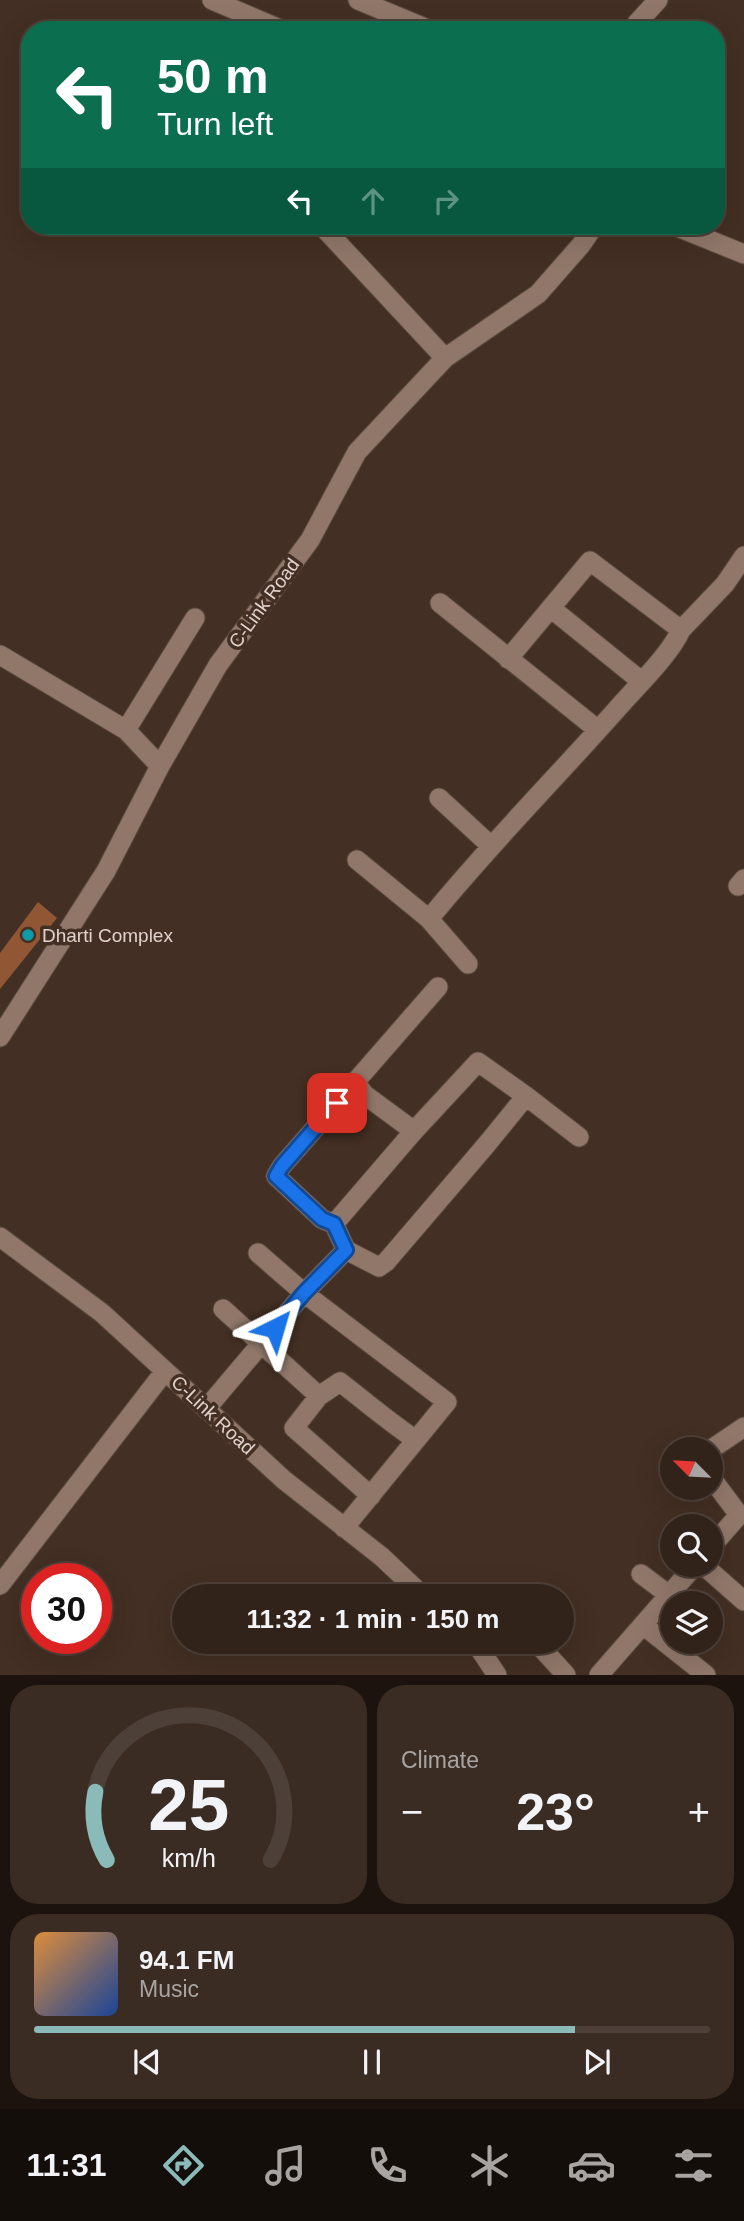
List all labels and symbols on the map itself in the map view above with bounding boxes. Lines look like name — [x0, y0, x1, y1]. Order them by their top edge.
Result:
street label: C-Link Road — [224, 554, 304, 652]
place label: Dharti Complex — [42, 925, 173, 946]
marker: Dharti Complex — [20, 927, 36, 943]
pin — [307, 1073, 367, 1133]
position arrow — [238, 1291, 312, 1365]
street label: C-Link Road — [167, 1371, 259, 1459]
north arrow — [660, 1437, 723, 1500]
speed limit sign: 30 — [21, 1563, 112, 1654]

